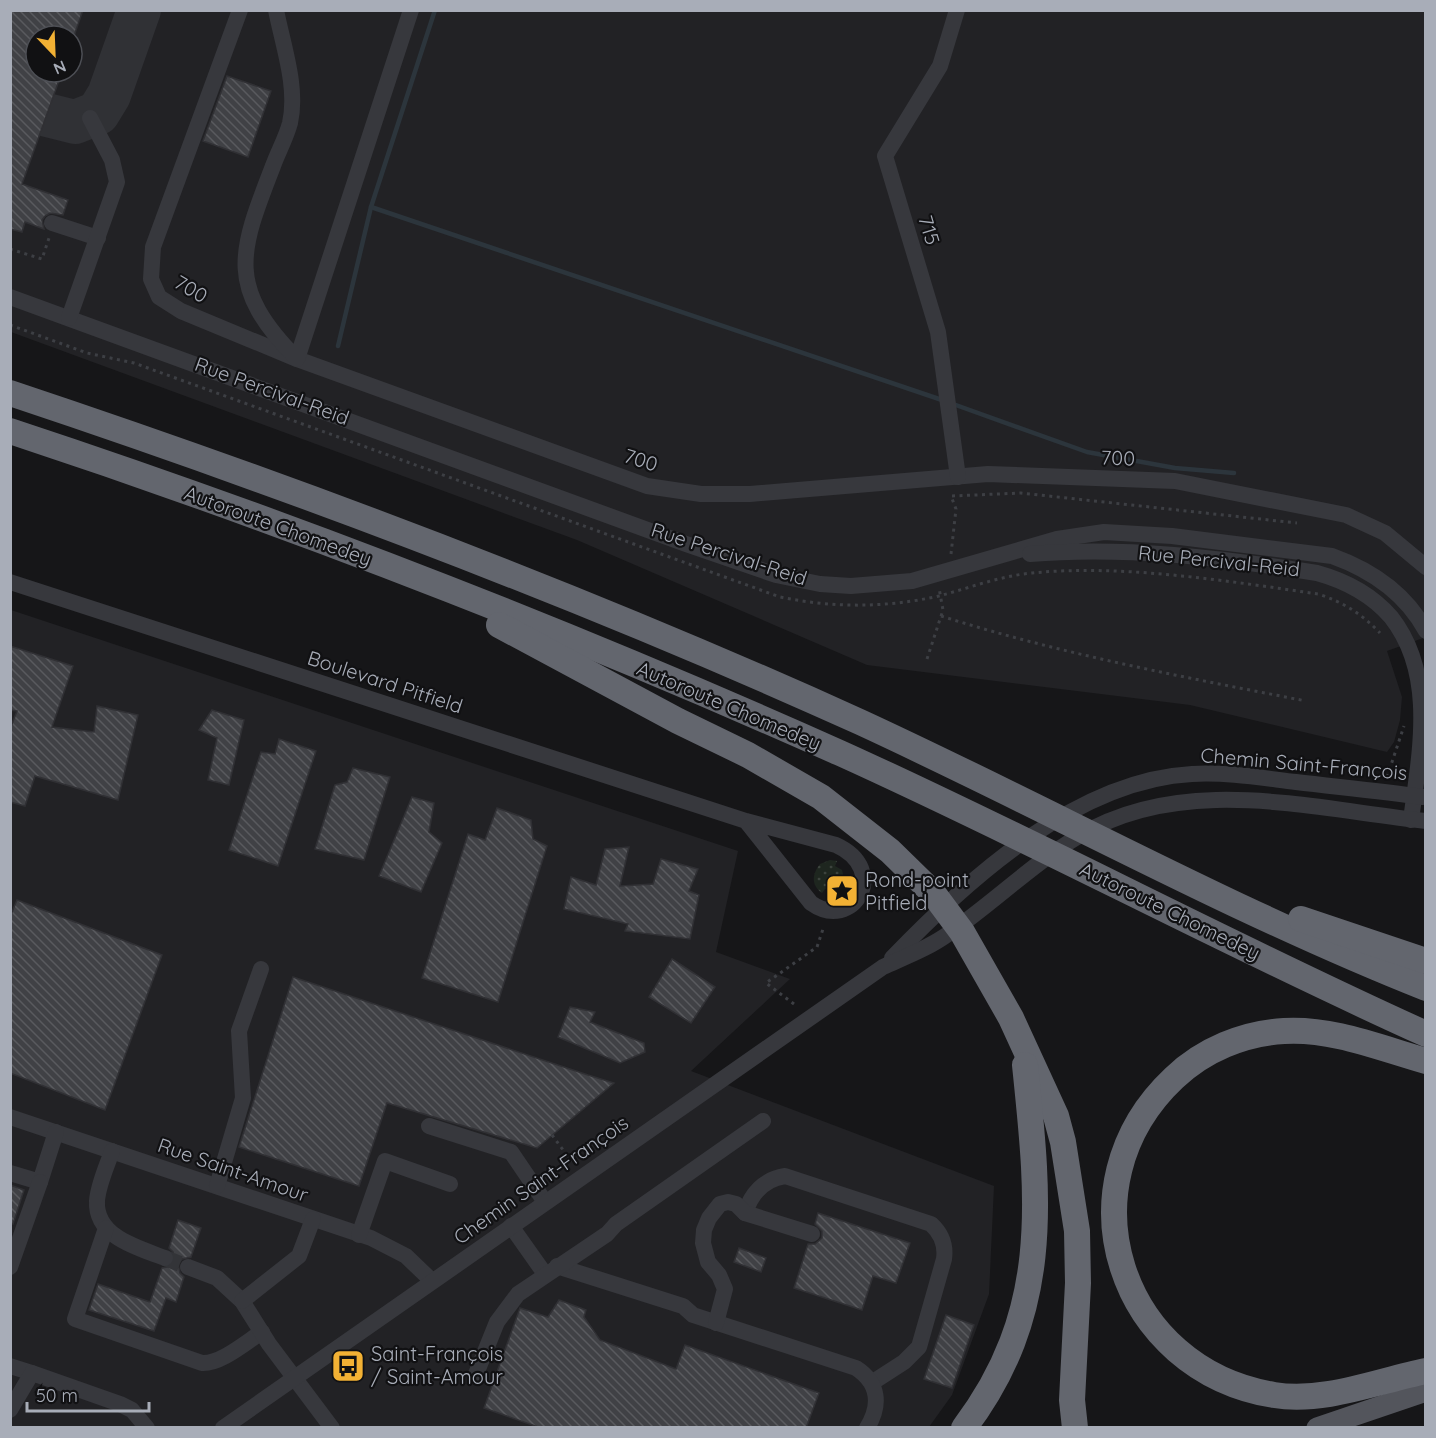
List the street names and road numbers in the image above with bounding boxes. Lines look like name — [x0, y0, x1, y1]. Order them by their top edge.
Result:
street label: 715 — [913, 212, 946, 248]
street label: 700 — [170, 269, 212, 308]
street label: Rue Percival-Reid — [192, 351, 353, 430]
street label: 700 — [621, 443, 661, 476]
street label: 700 — [1101, 444, 1135, 471]
street label: Autoroute Chomedey — [181, 480, 375, 571]
street label: Rue Percival-Reid — [648, 517, 810, 590]
street label: Rue Percival-Reid — [1137, 540, 1301, 581]
street label: Boulevard Pitfield — [304, 645, 466, 718]
street label: Autoroute Chomedey — [633, 655, 825, 756]
street label: Chemin Saint-François — [1200, 742, 1408, 785]
street label: Autoroute Chomedey — [1076, 856, 1265, 965]
street label: Chemin Saint-François — [449, 1110, 633, 1249]
street label: Rue Saint-Amour — [155, 1132, 312, 1207]

